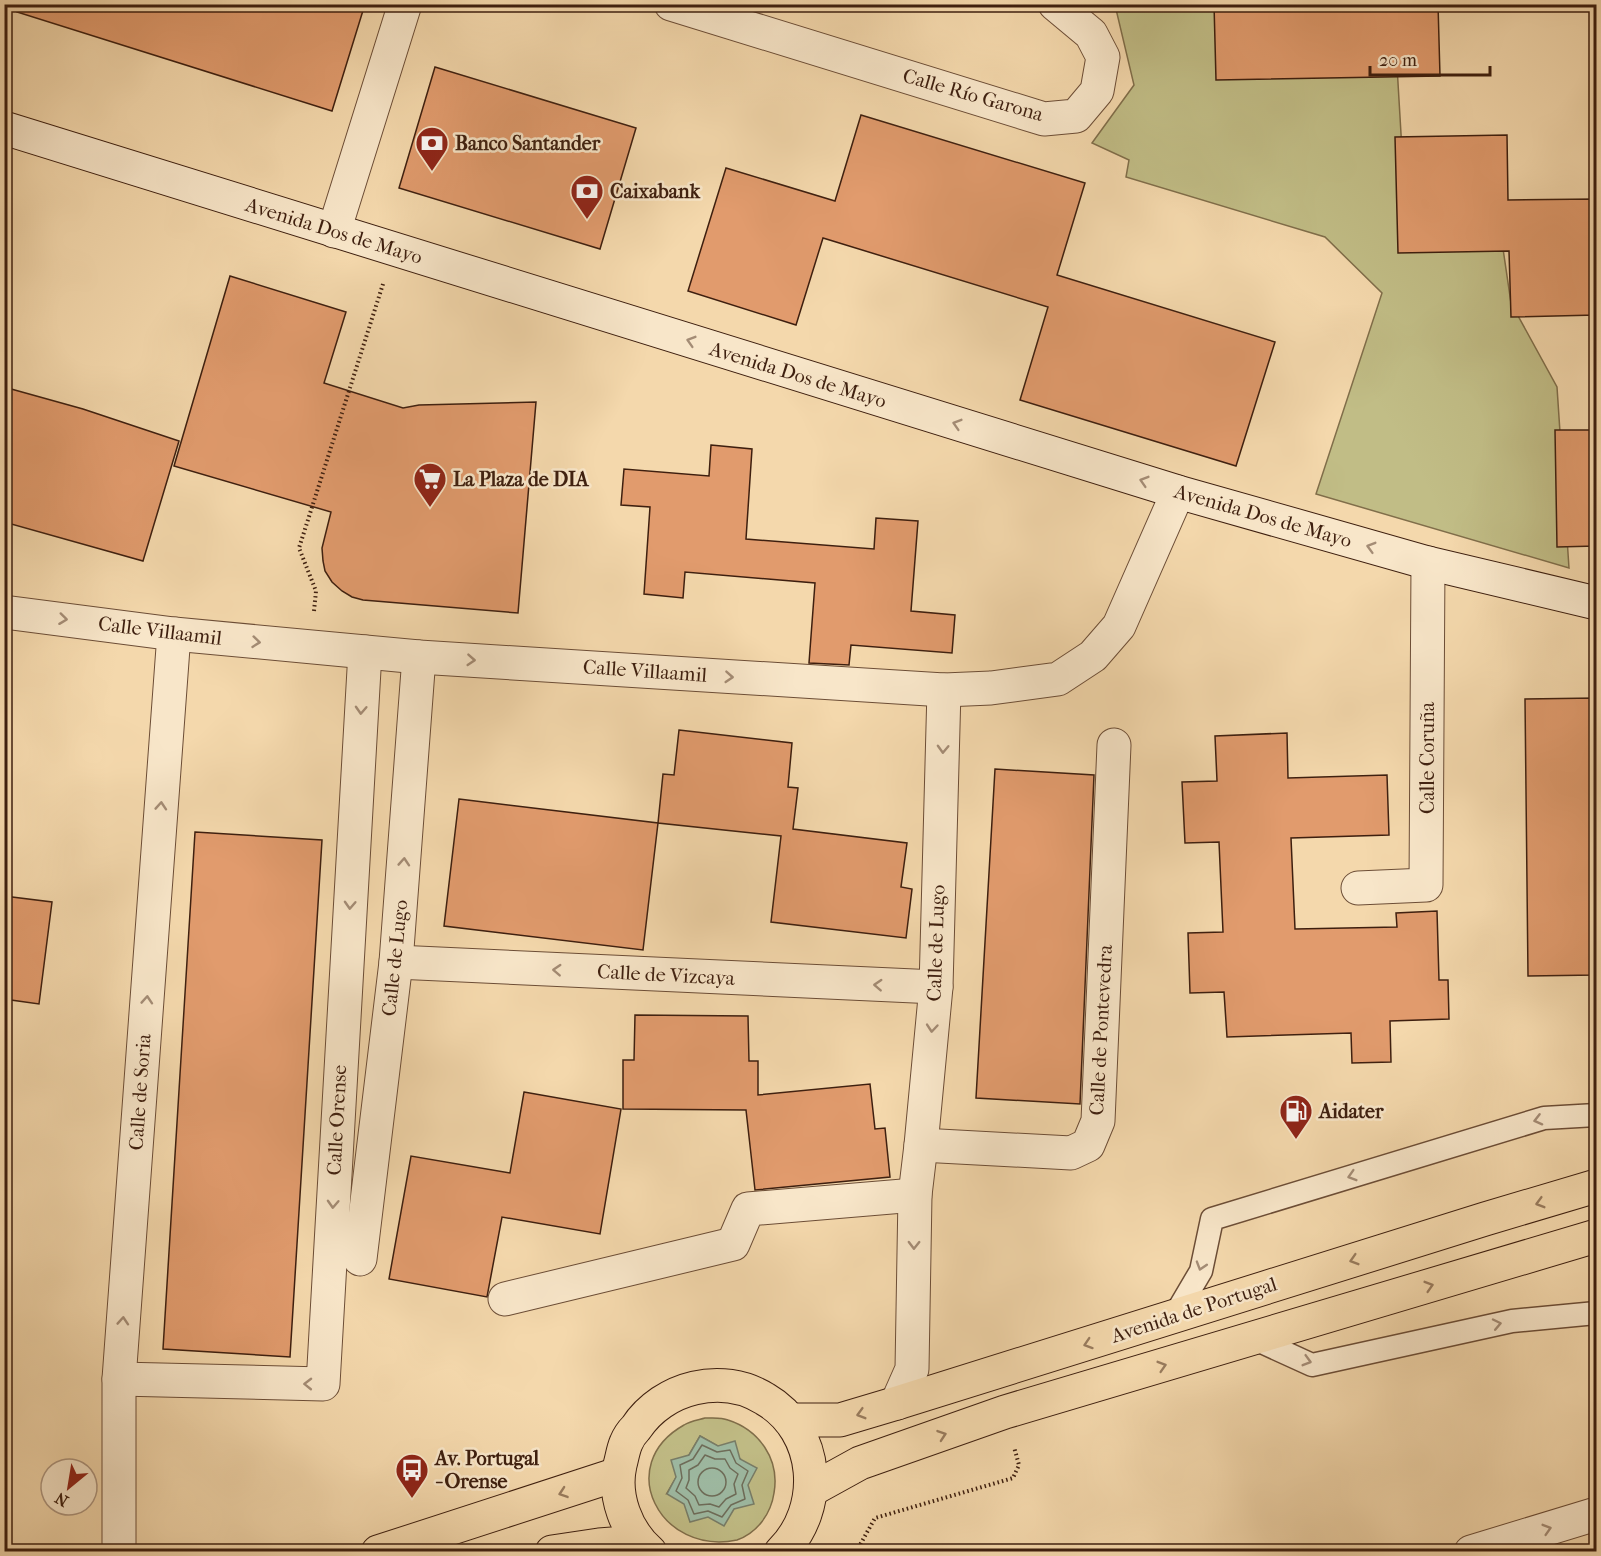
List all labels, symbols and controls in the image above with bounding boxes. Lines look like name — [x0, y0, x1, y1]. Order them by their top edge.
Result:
scale bar — [1370, 39, 1490, 77]
text: 20 m — [1379, 50, 1417, 71]
street label: Calle Río Garona — [900, 64, 1047, 126]
bank icon: Banco Santander — [414, 125, 450, 172]
place label: Banco Santander — [455, 132, 601, 155]
bank icon: Caixabank — [569, 173, 605, 220]
place label: Caixabank — [610, 180, 701, 203]
street label: Avenida Dos de Mayo — [242, 193, 425, 269]
one-way arrow — [686, 336, 697, 349]
street label: Avenida Dos de Mayo — [706, 337, 889, 413]
one-way arrow — [952, 419, 963, 431]
supermarket icon: La Plaza de DIA — [412, 461, 448, 508]
place label: La Plaza de DIA — [453, 468, 590, 491]
one-way arrow — [1139, 476, 1150, 488]
street label: Avenida Dos de Mayo — [1171, 479, 1354, 552]
one-way arrow — [1366, 542, 1377, 554]
street label: Calle Villaamil — [97, 612, 224, 650]
one-way arrow — [58, 613, 67, 625]
one-way arrow — [252, 635, 261, 648]
one-way arrow — [467, 654, 476, 667]
street label: Calle Villaamil — [582, 655, 708, 687]
one-way arrow — [724, 670, 733, 683]
street label: Calle Coruña — [1416, 701, 1439, 814]
one-way arrow — [355, 705, 368, 714]
one-way arrow — [936, 744, 949, 753]
one-way arrow — [155, 801, 168, 810]
one-way arrow — [397, 857, 410, 866]
street label: Calle de Lugo — [922, 884, 950, 1002]
street label: Calle de Lugo — [377, 899, 413, 1017]
one-way arrow — [344, 900, 357, 909]
street label: Calle de Pontevedra — [1085, 943, 1117, 1116]
street label: Calle de Vizcaya — [596, 960, 736, 990]
one-way arrow — [552, 963, 561, 976]
one-way arrow — [873, 978, 882, 991]
one-way arrow — [140, 996, 153, 1005]
one-way arrow — [926, 1023, 939, 1032]
street label: Calle de Soria — [124, 1032, 156, 1151]
street label: Calle Orense — [323, 1064, 351, 1176]
fuel station icon: Aidater — [1278, 1093, 1314, 1140]
place label: Aidater — [1317, 1100, 1384, 1123]
one-way arrow — [1534, 1112, 1544, 1125]
one-way arrow — [1347, 1169, 1358, 1181]
one-way arrow — [1535, 1196, 1546, 1208]
one-way arrow — [326, 1200, 339, 1209]
one-way arrow — [908, 1241, 920, 1250]
one-way arrow — [1349, 1253, 1360, 1265]
one-way arrow — [1196, 1260, 1208, 1271]
street label: Avenida de Portugal — [1107, 1272, 1280, 1348]
one-way arrow — [1423, 1281, 1434, 1293]
one-way arrow — [116, 1316, 129, 1325]
one-way arrow — [1492, 1318, 1502, 1331]
one-way arrow — [1083, 1336, 1094, 1349]
one-way arrow — [1301, 1354, 1312, 1366]
one-way arrow — [1156, 1361, 1167, 1373]
one-way arrow — [303, 1378, 312, 1390]
one-way arrow — [857, 1407, 867, 1419]
one-way arrow — [936, 1429, 947, 1442]
place label: Av. Portugal - Orense — [433, 1447, 540, 1493]
bus stop icon: Av. Portugal - Orense — [394, 1452, 430, 1499]
north arrow — [39, 1457, 99, 1517]
one-way arrow — [558, 1485, 569, 1498]
text: N — [51, 1488, 72, 1511]
one-way arrow — [1541, 1524, 1552, 1536]

